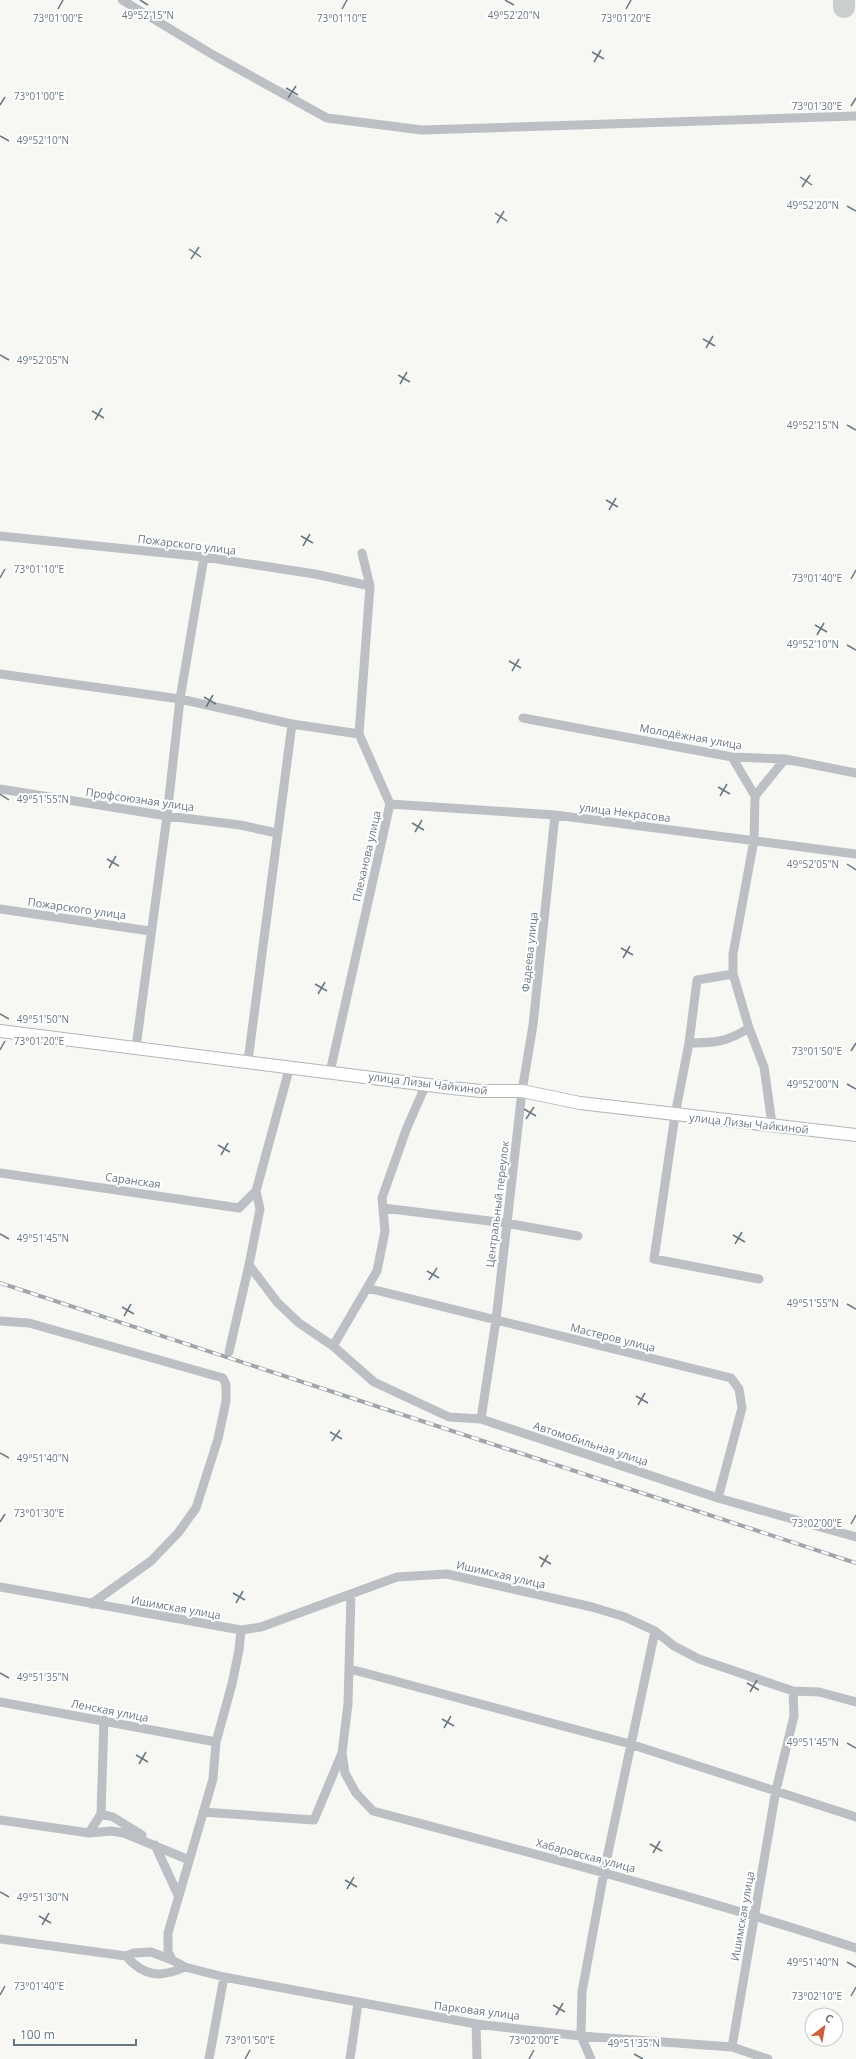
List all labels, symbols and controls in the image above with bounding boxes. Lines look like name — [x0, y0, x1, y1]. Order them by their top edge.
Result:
text: 49°52'15"N — [122, 8, 174, 22]
text: 49°52'20"N — [488, 8, 540, 22]
text: 73°01'00"E — [33, 11, 83, 25]
text: 73°01'10"E — [317, 11, 367, 25]
text: 73°01'20"E — [601, 11, 651, 25]
text: 73°01'00"E — [14, 89, 64, 103]
text: 73°01'30"E — [792, 99, 842, 113]
text: 49°52'10"N — [17, 133, 69, 147]
text: 49°52'20"N — [787, 198, 839, 212]
text: 49°52'05"N — [17, 353, 69, 367]
text: 49°52'15"N — [787, 418, 839, 432]
street label: Пожарского улица — [137, 531, 237, 557]
text: 73°01'10"E — [14, 562, 64, 576]
text: 73°01'40"E — [792, 571, 842, 585]
text: 49°52'10"N — [787, 637, 839, 651]
street label: Молодёжная улица — [639, 720, 743, 752]
street label: Профсоюзная улица — [85, 784, 195, 814]
text: 49°51'55"N — [17, 792, 69, 806]
street label: улица Некрасова — [579, 799, 671, 825]
street label: Плеханова улица — [348, 809, 384, 903]
text: 49°52'05"N — [787, 857, 839, 871]
street label: Пожарского улица — [27, 894, 127, 922]
street label: Фадеева улица — [517, 911, 541, 993]
text: 49°51'50"N — [17, 1012, 69, 1026]
text: 73°01'20"E — [14, 1034, 64, 1048]
text: 73°01'50"E — [792, 1044, 842, 1058]
street label: улица Лизы Чайкиной — [368, 1068, 488, 1098]
text: 49°52'00"N — [787, 1077, 839, 1091]
street label: улица Лизы Чайкиной — [689, 1109, 809, 1137]
street label: Центральный переулок — [482, 1140, 512, 1268]
street label: Саранская — [104, 1169, 162, 1191]
text: 49°51'45"N — [17, 1231, 69, 1245]
text: 49°51'55"N — [787, 1296, 839, 1310]
street label: Мастеров улица — [569, 1319, 657, 1355]
street label: Автомобильная улица — [532, 1417, 650, 1469]
text: 49°51'40"N — [17, 1451, 69, 1465]
text: 73°01'30"E — [14, 1506, 64, 1520]
text: 73°02'00"E — [792, 1516, 842, 1530]
street label: Ишимская улица — [455, 1556, 547, 1592]
street label: Ишимская улица — [130, 1592, 222, 1622]
text: 49°51'35"N — [17, 1670, 69, 1684]
street label: Ленская улица — [70, 1695, 150, 1725]
text: 49°51'45"N — [787, 1735, 839, 1749]
street label: Хабаровская улица — [535, 1834, 637, 1876]
street label: Ишимская улица — [727, 1870, 757, 1962]
text: 49°51'30"N — [17, 1890, 69, 1904]
text: 49°51'40"N — [787, 1955, 839, 1969]
text: 73°01'40"E — [14, 1979, 64, 1993]
text: 73°02'10"E — [792, 1989, 842, 2003]
street label: Парковая улица — [433, 1997, 521, 2023]
north arrow — [804, 2007, 844, 2047]
text: С — [823, 2010, 836, 2026]
scale bar — [14, 2021, 136, 2047]
text: 100 m — [20, 2026, 55, 2043]
text: 73°01'50"E — [225, 2033, 275, 2047]
text: 73°02'00"E — [509, 2033, 559, 2047]
text: 49°51'35"N — [608, 2036, 660, 2050]

